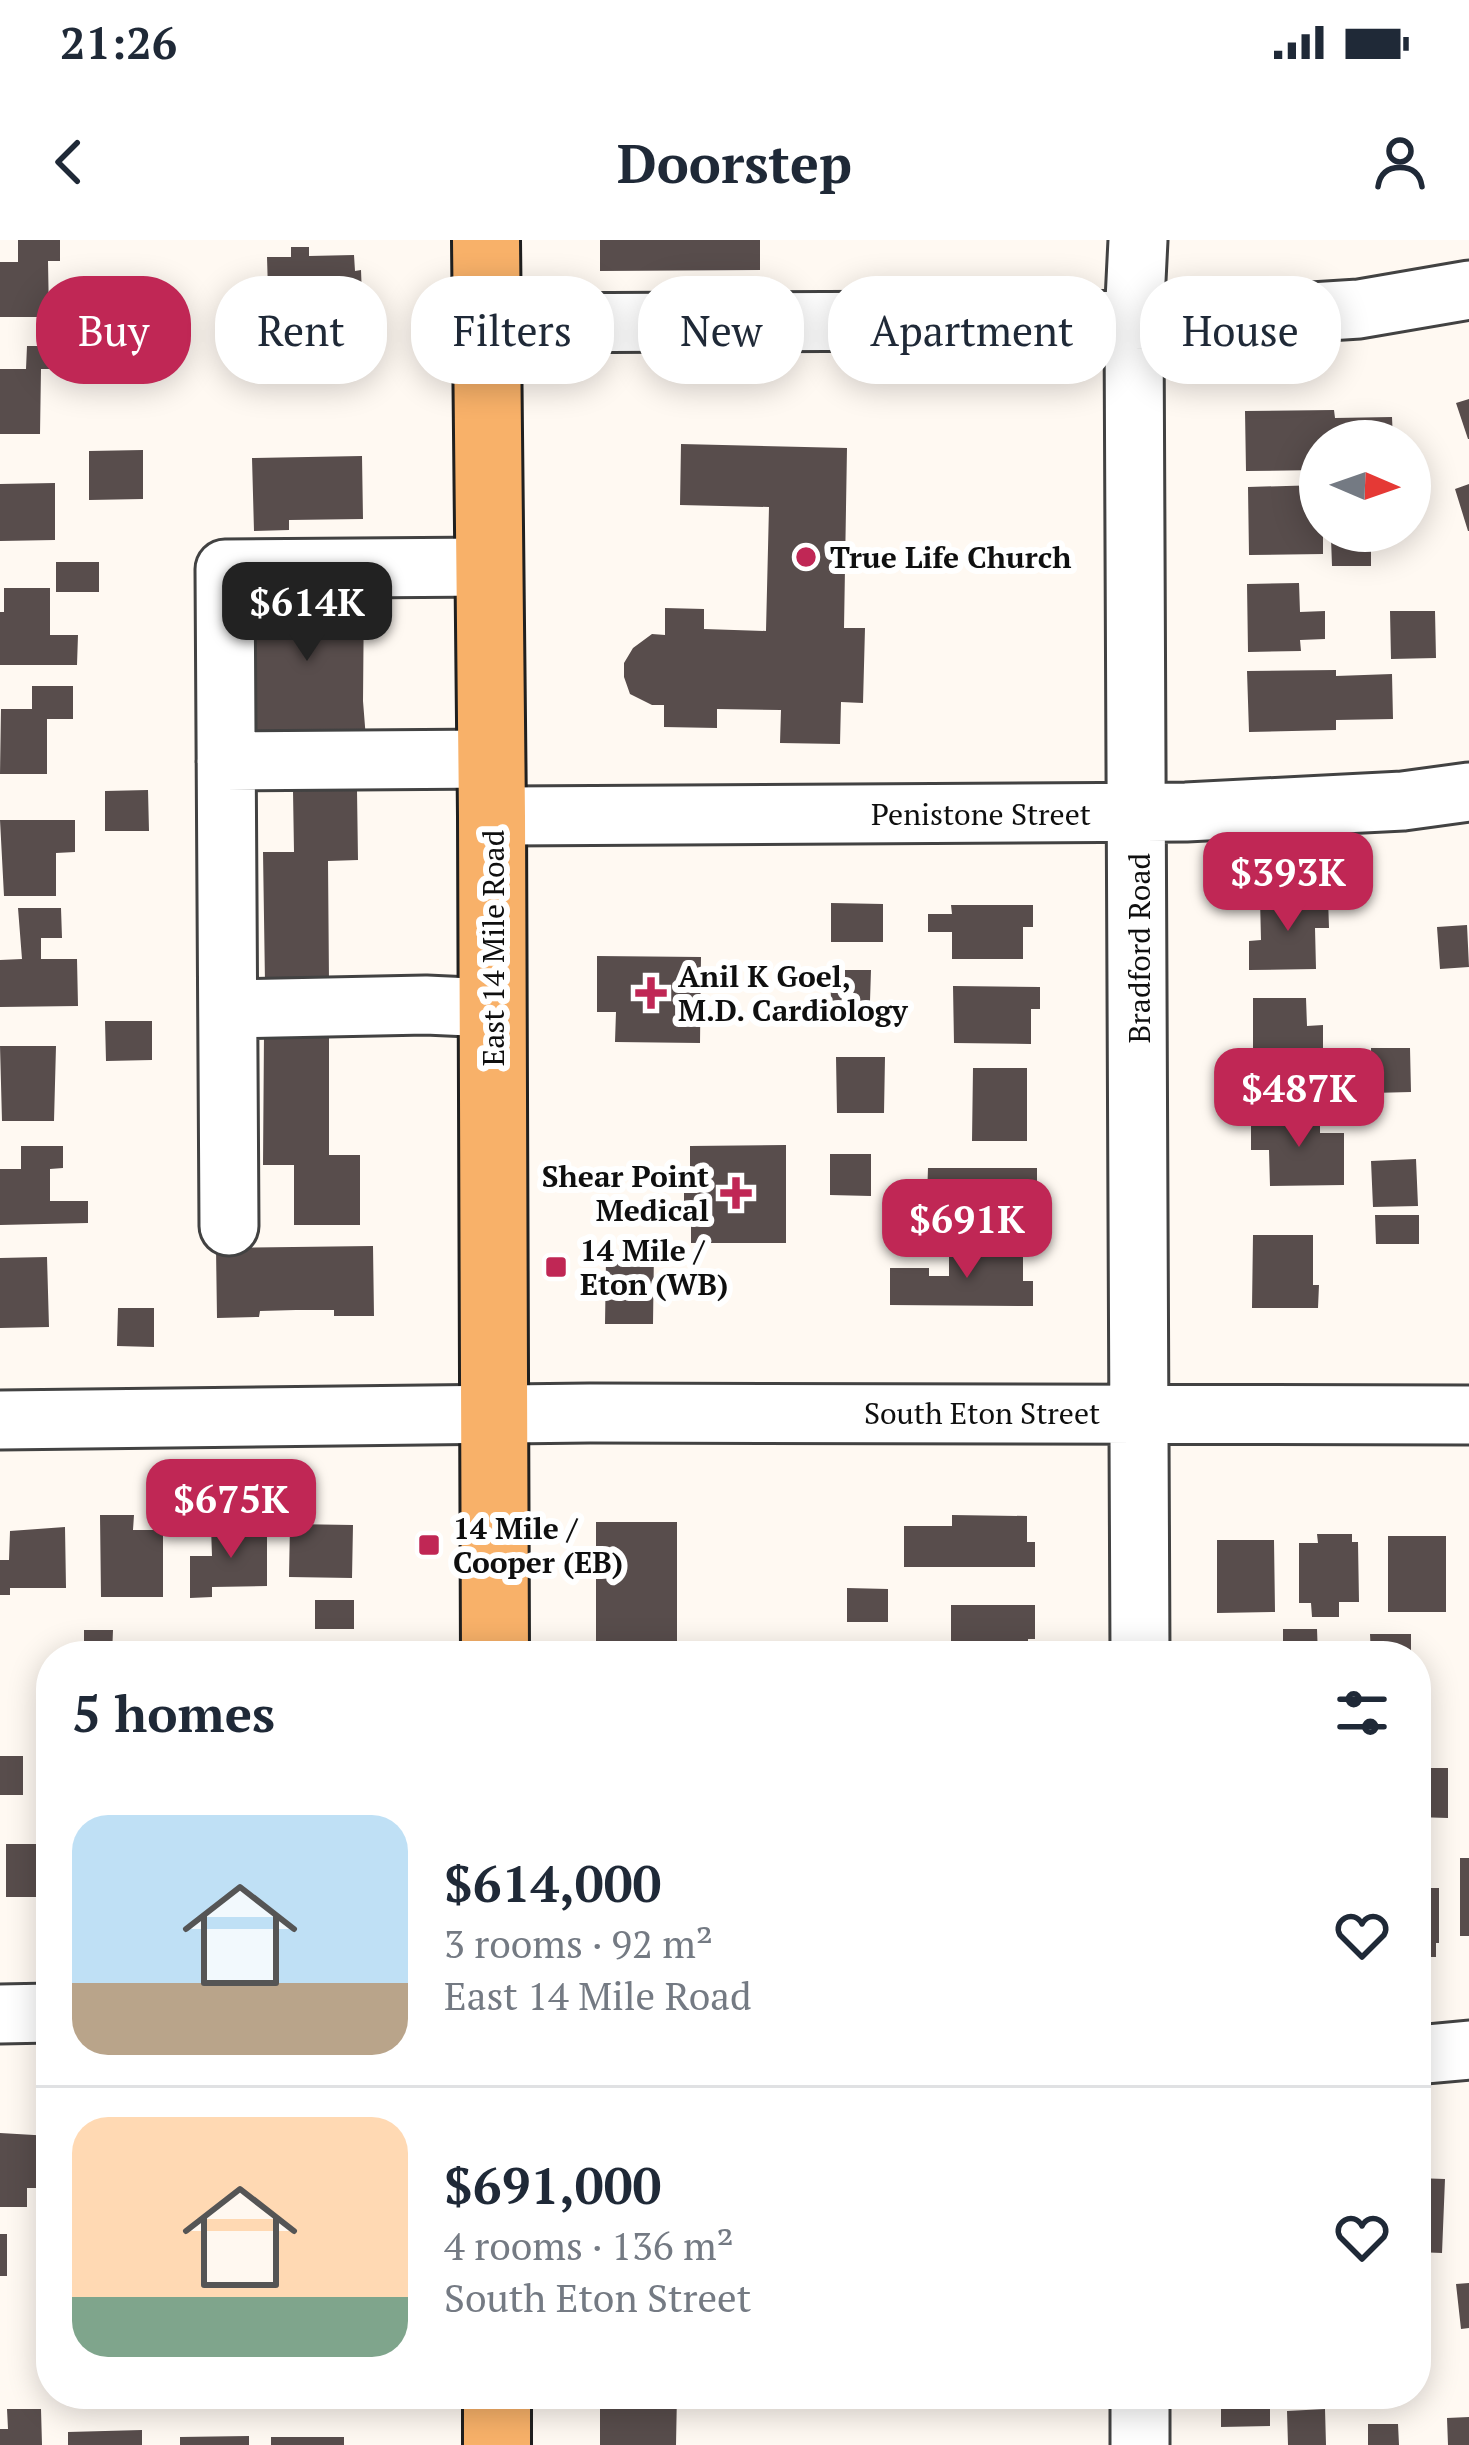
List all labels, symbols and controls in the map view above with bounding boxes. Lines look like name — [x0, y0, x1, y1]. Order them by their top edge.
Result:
text: 21:26 — [60, 12, 177, 72]
text: Doorstep — [617, 127, 852, 198]
icon: back — [36, 129, 102, 195]
icon: person — [1367, 129, 1433, 195]
chip: Buy — [36, 276, 191, 384]
chip: Rent — [215, 276, 387, 384]
chip: Filters — [411, 276, 614, 384]
chip: New — [638, 276, 804, 384]
chip: Apartment — [828, 276, 1116, 384]
chip: House — [1140, 276, 1341, 384]
north arrow — [1299, 420, 1431, 552]
map controls — [1299, 420, 1431, 552]
place label: True Life Church — [830, 537, 1071, 577]
marker: True Life Church — [793, 544, 819, 570]
pin: $614K — [223, 562, 391, 664]
text: $614K — [249, 575, 365, 627]
street label: Penistone Street — [871, 794, 1091, 834]
street label: East 14 Mile Road — [473, 830, 513, 1066]
pin: $393K — [1204, 832, 1372, 934]
text: $393K — [1230, 845, 1346, 897]
street label: Bradford Road — [1119, 853, 1159, 1043]
place label: Anil K Goel, M.D. Cardiology — [678, 956, 909, 1030]
marker: Anil K Goel, M.D. Cardiology — [635, 977, 667, 1009]
pin: $487K — [1215, 1048, 1383, 1150]
text: $487K — [1241, 1061, 1357, 1113]
place label: Shear Point Medical — [542, 1156, 709, 1230]
marker: Shear Point Medical — [720, 1177, 752, 1209]
pin: $691K — [883, 1179, 1051, 1281]
text: $691K — [909, 1192, 1025, 1244]
place label: 14 Mile / Eton (WB) — [580, 1230, 728, 1304]
marker: 14 Mile / Eton (WB) — [543, 1254, 569, 1280]
street label: South Eton Street — [864, 1393, 1100, 1433]
pin: $675K — [147, 1459, 315, 1561]
text: $675K — [173, 1472, 289, 1524]
place label: 14 Mile / Cooper (EB) — [453, 1508, 623, 1582]
marker: 14 Mile / Cooper (EB) — [416, 1532, 442, 1558]
text: 5 homes — [72, 1679, 275, 1747]
icon: filters — [1329, 1680, 1395, 1746]
text: $614,000 — [444, 1849, 661, 1917]
icon: home — [168, 1863, 312, 2007]
icon: heart — [1329, 1902, 1395, 1968]
text: 3 rooms · 92 m² — [444, 1917, 713, 1969]
text: East 14 Mile Road — [444, 1969, 752, 2021]
text: $691,000 — [444, 2151, 661, 2219]
icon: home — [168, 2165, 312, 2309]
icon: heart — [1329, 2204, 1395, 2270]
text: 4 rooms · 136 m² — [444, 2219, 734, 2271]
text: South Eton Street — [444, 2271, 751, 2323]

